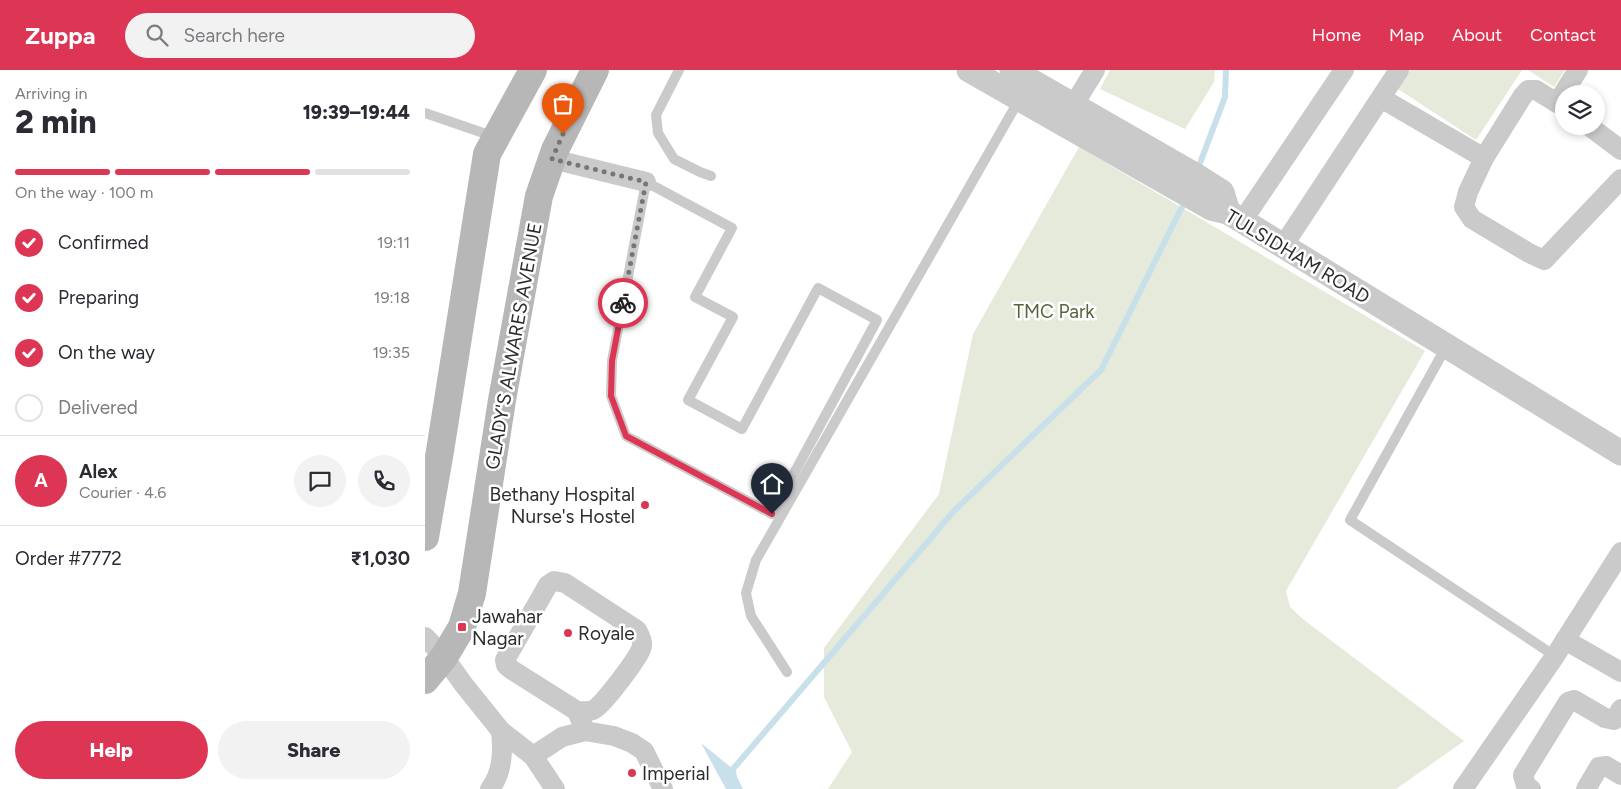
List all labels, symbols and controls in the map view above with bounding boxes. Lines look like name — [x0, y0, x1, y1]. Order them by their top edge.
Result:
search box — [125, 13, 475, 58]
text: Zuppa — [25, 21, 95, 50]
icon: search — [143, 21, 171, 49]
text: Search here — [183, 24, 285, 47]
text: Home — [1312, 24, 1361, 46]
text: Map — [1389, 24, 1424, 46]
text: About — [1452, 24, 1502, 46]
text: Contact — [1530, 24, 1596, 46]
pin — [542, 83, 584, 134]
text: Arriving in — [15, 84, 87, 103]
map controls — [1555, 85, 1605, 135]
button: layers — [1555, 85, 1605, 135]
icon: bag — [549, 90, 577, 118]
text: 19:39–19:44 — [303, 101, 410, 124]
text: 2 min — [15, 103, 97, 141]
text: On the way · 100 m — [15, 183, 153, 202]
street label: TULSIDHAM ROAD — [1221, 204, 1374, 309]
street label: GLADY'S ALWARES AVENUE — [480, 221, 547, 471]
icon: check — [15, 229, 43, 257]
text: Confirmed — [58, 231, 149, 254]
text: 19:11 — [377, 233, 410, 252]
courier — [598, 278, 648, 328]
icon: check — [15, 284, 43, 312]
text: Preparing — [58, 286, 139, 309]
text: 19:18 — [374, 288, 410, 307]
icon: bike — [609, 289, 637, 317]
park label: TMC Park — [1013, 300, 1095, 323]
icon: check — [15, 339, 43, 367]
text: On the way — [58, 341, 155, 364]
text: 19:35 — [372, 343, 410, 362]
text: Delivered — [58, 396, 138, 419]
button: chat — [294, 455, 346, 507]
button: phone — [358, 455, 410, 507]
text: Alex — [79, 460, 118, 483]
pin — [751, 463, 793, 514]
text: A — [34, 469, 48, 492]
icon: home — [758, 470, 786, 498]
text: Courier · 4.6 — [79, 483, 166, 502]
place label: Bethany Hospital Nurse's Hostel — [490, 483, 635, 528]
marker: Bethany Hospital Nurse's Hostel — [639, 499, 651, 511]
text: Order #7772 — [15, 547, 122, 570]
text: ₹1,030 — [351, 547, 410, 570]
place label: Jawahar Nagar — [472, 605, 543, 650]
marker: Jawahar Nagar — [456, 621, 468, 633]
place label: Royale — [578, 622, 635, 645]
marker: Royale — [562, 627, 574, 639]
button: Help — [15, 721, 208, 779]
button: Share — [218, 721, 410, 779]
place label: Imperial — [642, 762, 710, 785]
marker: Imperial — [626, 767, 638, 779]

